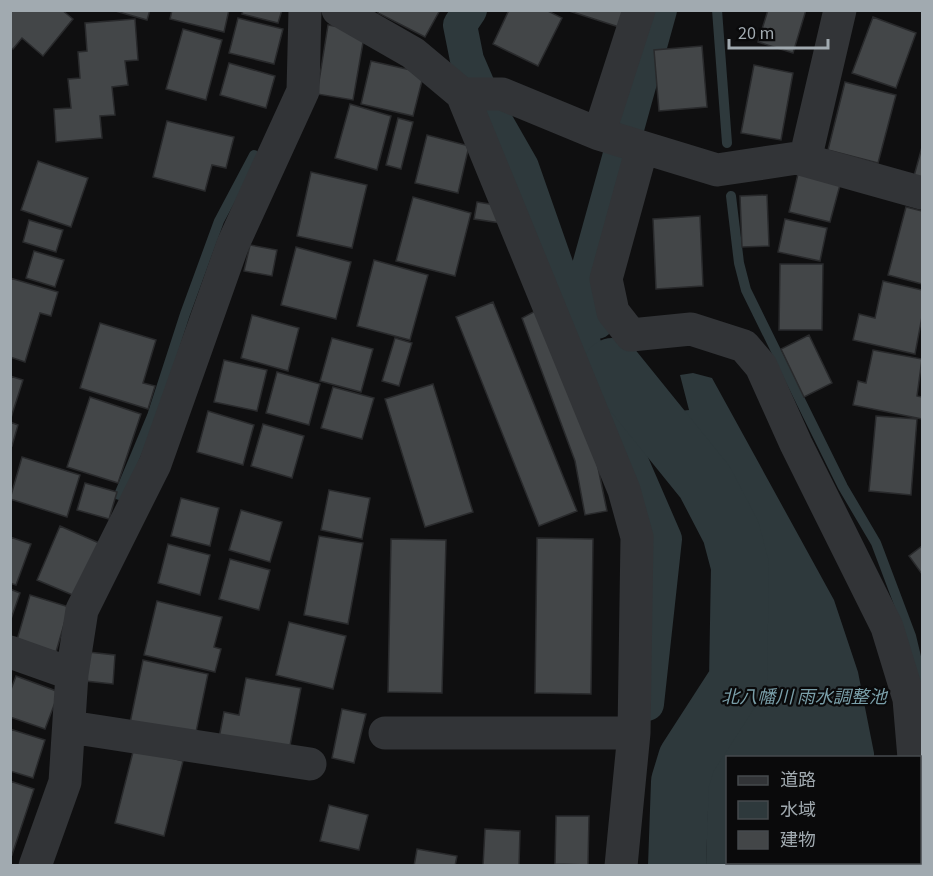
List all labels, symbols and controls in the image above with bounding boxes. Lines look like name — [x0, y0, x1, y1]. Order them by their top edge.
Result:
scale bar — [729, 12, 828, 50]
text: 20 m — [738, 21, 774, 46]
water label: 北八幡川 雨水調整池 — [721, 685, 889, 710]
legend — [726, 756, 921, 864]
text: 道路 — [780, 768, 816, 793]
text: 水域 — [780, 798, 816, 823]
text: 建物 — [780, 828, 816, 853]

